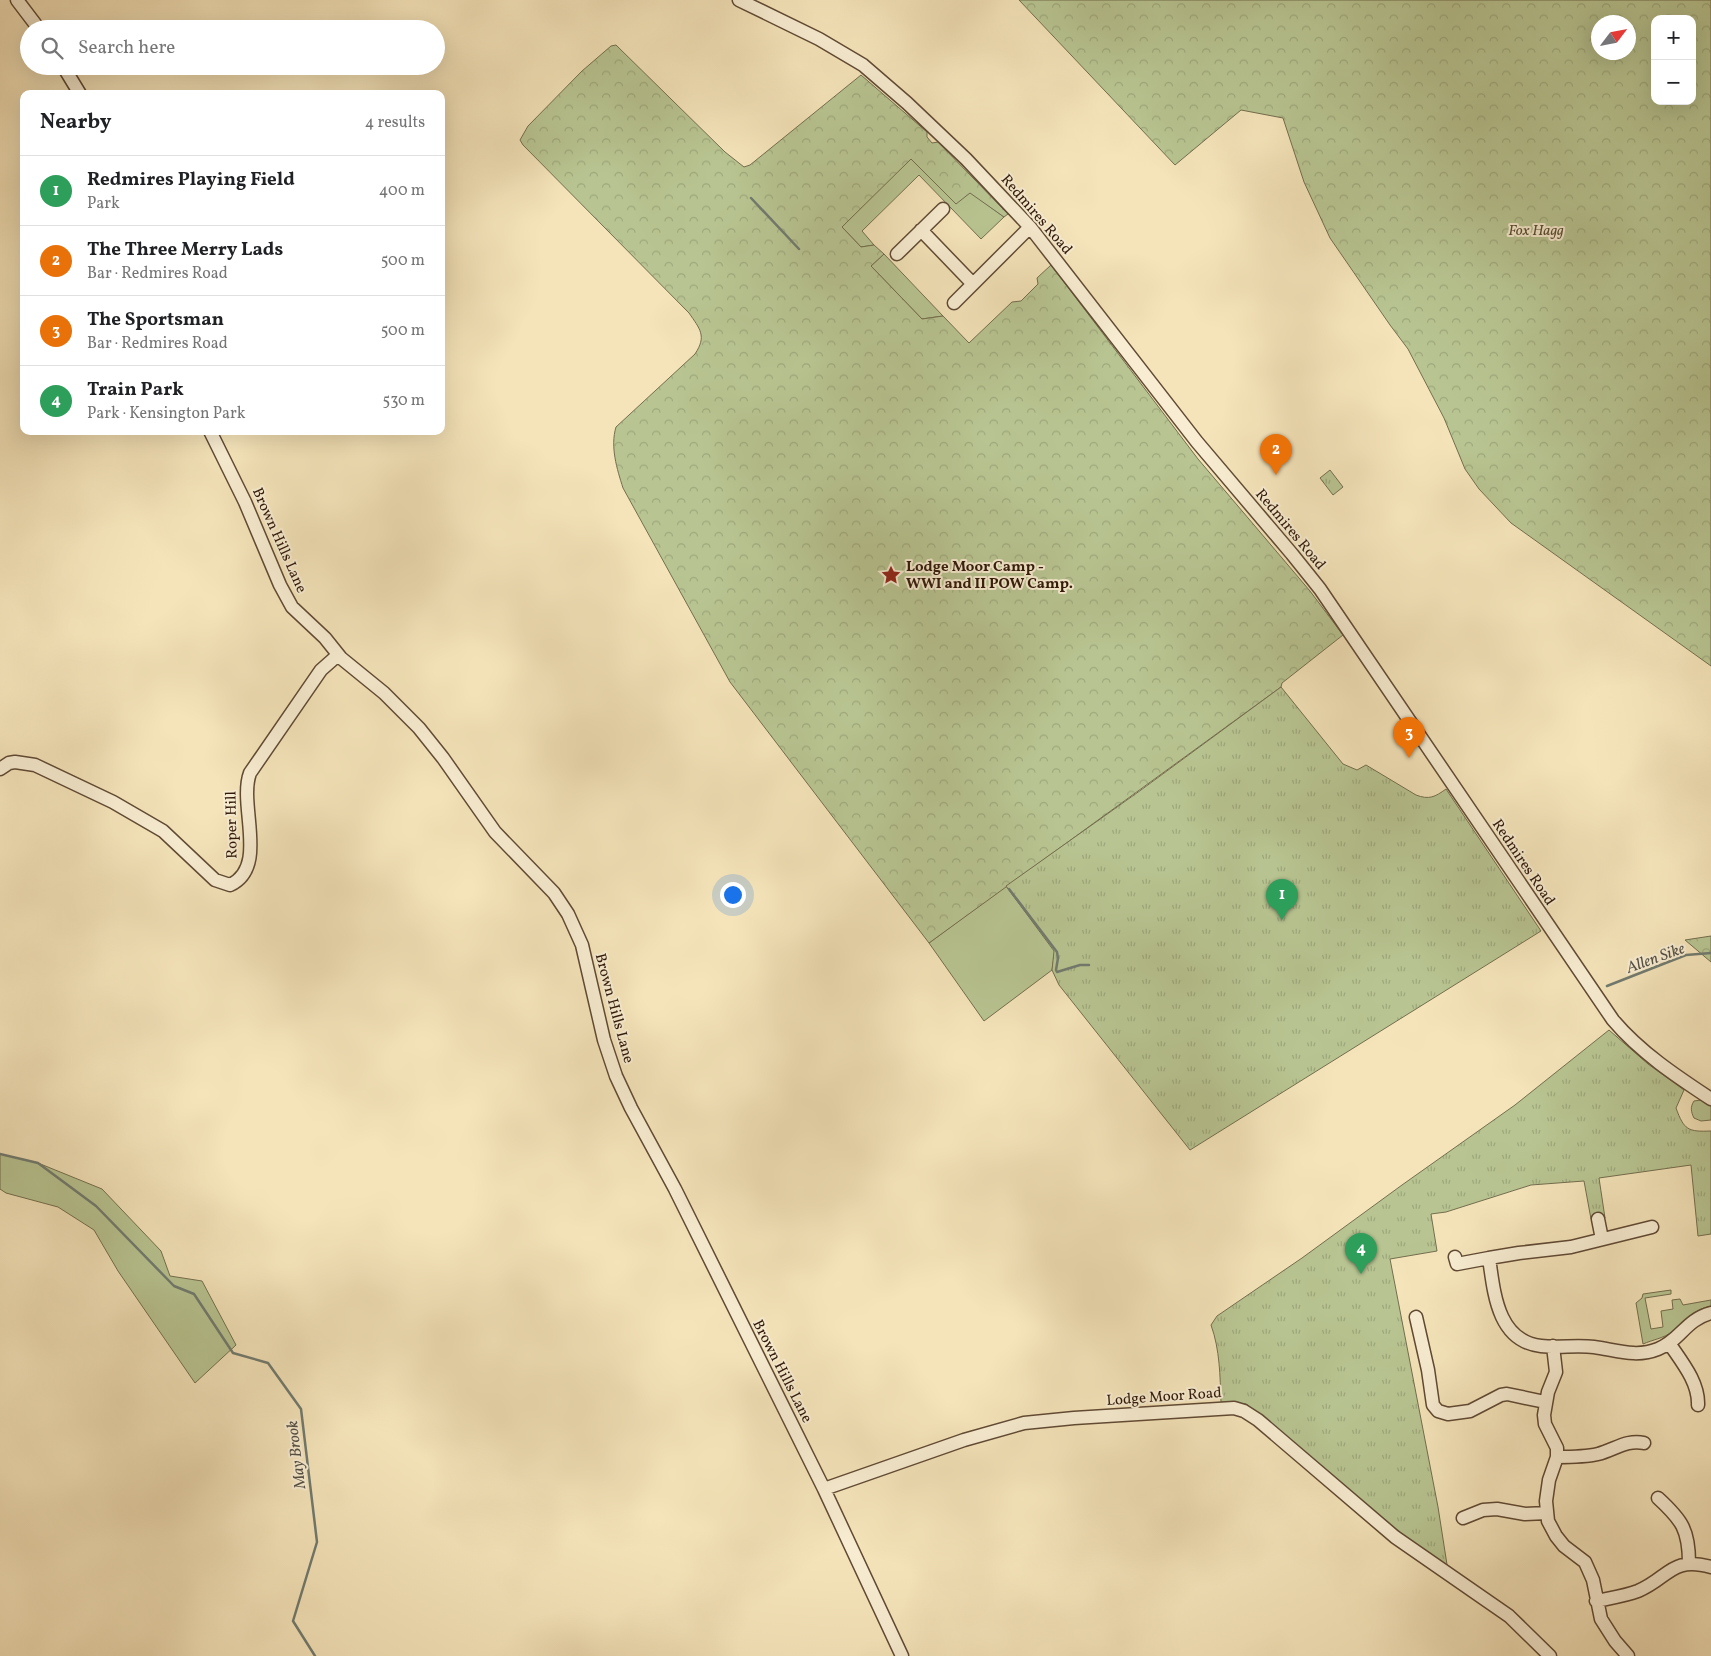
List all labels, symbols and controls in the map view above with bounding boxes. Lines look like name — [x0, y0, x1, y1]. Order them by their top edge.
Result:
north arrow — [1591, 15, 1636, 60]
map controls — [1651, 15, 1696, 105]
button: + — [1651, 15, 1696, 60]
search box — [20, 20, 445, 75]
icon: search — [38, 34, 66, 62]
text: Search here — [78, 35, 175, 61]
button: − — [1651, 60, 1696, 105]
text: Nearby — [40, 108, 111, 137]
text: 4 results — [365, 112, 425, 134]
text: Redmires Playing Field — [87, 167, 295, 193]
street label: Redmires Road — [995, 170, 1077, 260]
text: 1 — [53, 180, 59, 202]
text: 400 m — [379, 180, 425, 202]
text: Park — [87, 193, 120, 215]
park label: Fox Hagg — [1508, 221, 1564, 242]
text: The Three Merry Lads — [87, 237, 283, 263]
text: 2 — [52, 250, 60, 272]
text: 500 m — [381, 250, 425, 272]
text: Bar · Redmires Road — [87, 263, 228, 285]
text: The Sportsman — [87, 307, 224, 333]
text: 3 — [52, 320, 60, 342]
text: 500 m — [381, 320, 425, 342]
text: Bar · Redmires Road — [87, 333, 228, 355]
text: Train Park — [87, 377, 184, 403]
text: 4 — [51, 390, 61, 412]
text: 530 m — [382, 390, 425, 412]
text: Park · Kensington Park — [87, 403, 245, 425]
pin: 2 — [1260, 434, 1292, 475]
street label: Brown Hills Lane — [246, 485, 311, 597]
street label: Redmires Road — [1250, 485, 1330, 575]
place label: Lodge Moor Camp - WWI and II POW Camp. — [906, 557, 1073, 595]
place icon: Lodge Moor Camp - WWI and II POW Camp. — [880, 564, 902, 586]
pin: 3 — [1393, 717, 1425, 758]
street label: Roper Hill — [221, 791, 244, 859]
street label: Redmires Road — [1486, 816, 1559, 910]
pin: 1 — [1266, 879, 1298, 920]
your location — [720, 882, 746, 908]
water label: Allen Sike — [1622, 938, 1688, 980]
street label: Brown Hills Lane — [589, 951, 638, 1066]
pin: 4 — [1345, 1233, 1377, 1274]
street label: Brown Hills Lane — [747, 1316, 817, 1427]
street label: Lodge Moor Road — [1106, 1383, 1222, 1412]
water label: May Brook — [282, 1419, 312, 1491]

